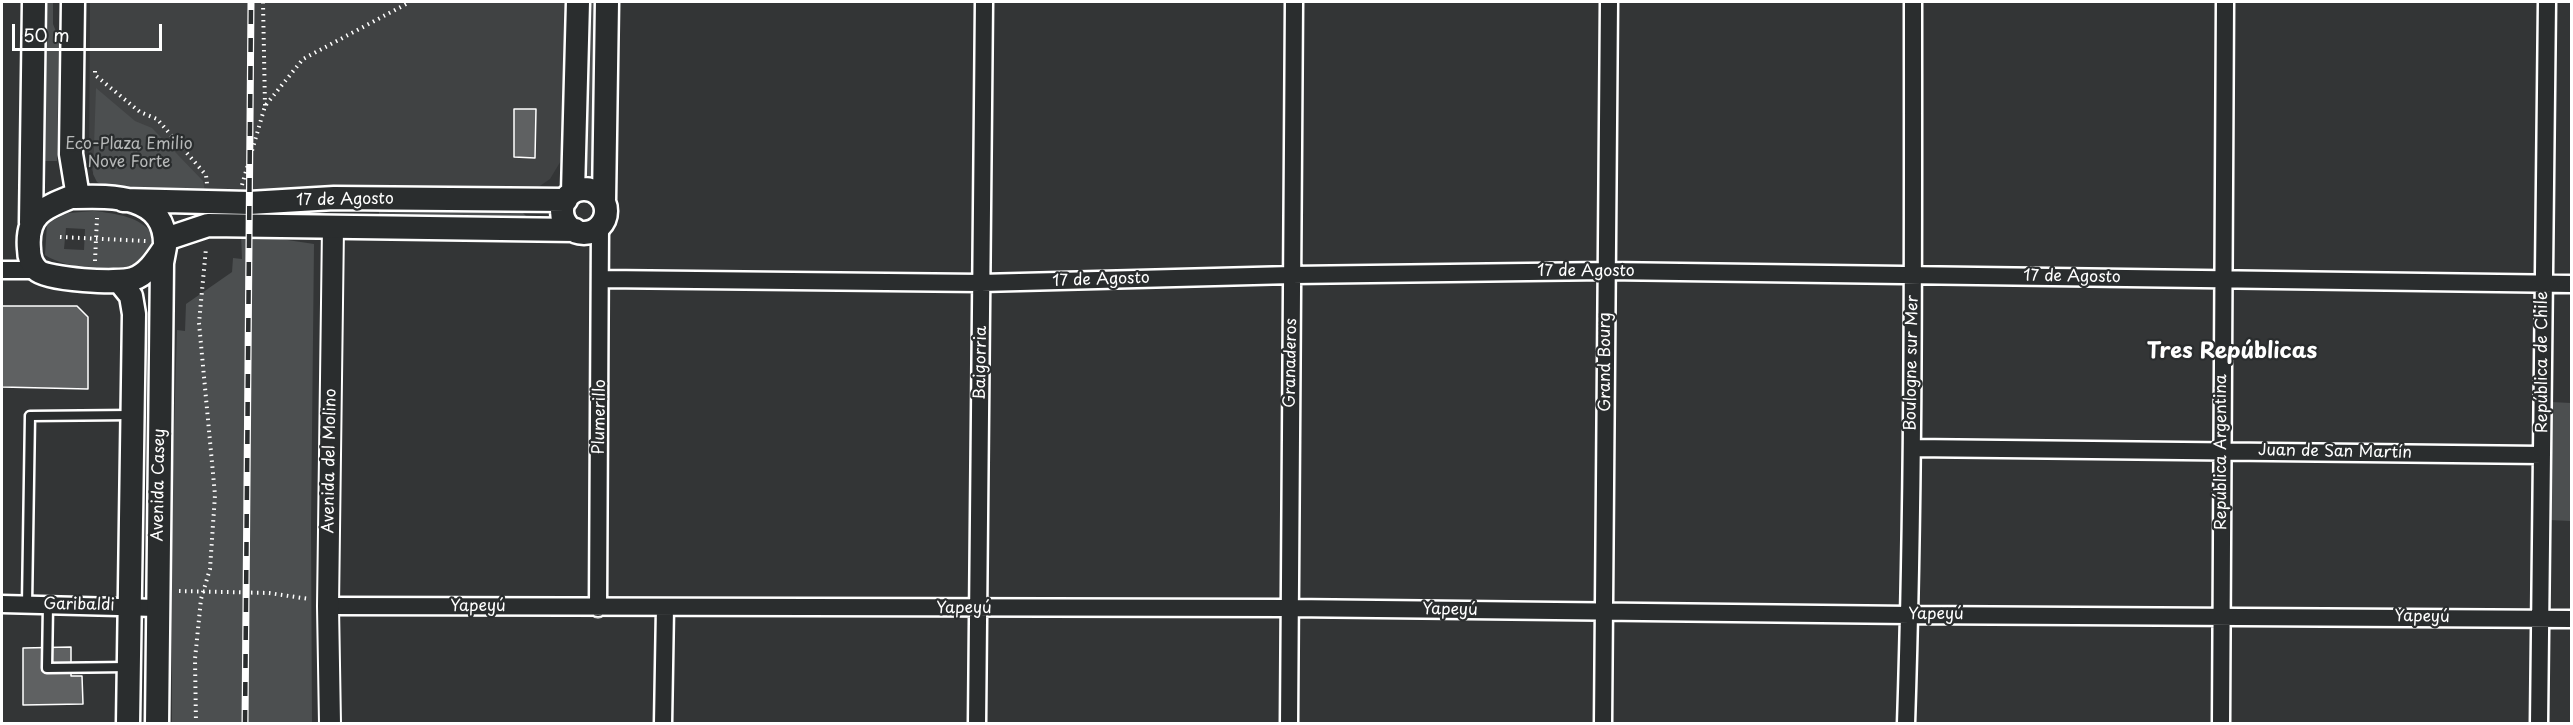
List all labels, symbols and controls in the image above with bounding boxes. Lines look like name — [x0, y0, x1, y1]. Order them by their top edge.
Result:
scale bar — [15, 12, 165, 50]
text: 50 m — [23, 21, 70, 48]
park label: Eco-Plaza Emilio Nove Forte — [65, 135, 193, 173]
street label: 17 de Agosto — [296, 190, 394, 210]
street label: 17 de Agosto — [1537, 262, 1635, 282]
street label: 17 de Agosto — [2023, 267, 2121, 287]
street label: 17 de Agosto — [1052, 269, 1150, 291]
street label: República de Chile — [2533, 291, 2553, 433]
street label: Boulogne sur Mer — [1901, 295, 1923, 431]
street label: Grand Bourg — [1596, 312, 1616, 412]
street label: Granaderos — [1281, 318, 1301, 408]
street label: Baigorria — [971, 326, 991, 400]
district label: Tres Repúblicas — [2147, 339, 2317, 365]
street label: República Argentina — [2212, 374, 2232, 530]
street label: Plumerillo — [590, 379, 610, 455]
street label: Avenida del Molino — [319, 388, 341, 534]
street label: Avenida Casey — [148, 428, 170, 542]
street label: Juan de San Martín — [2258, 441, 2412, 463]
street label: Garibaldi — [43, 595, 115, 615]
street label: Yapeyú — [450, 597, 506, 617]
street label: Yapeyú — [936, 599, 992, 619]
street label: Yapeyú — [1422, 600, 1478, 620]
street label: Yapeyú — [1908, 605, 1964, 625]
street label: Yapeyú — [2394, 607, 2450, 627]

